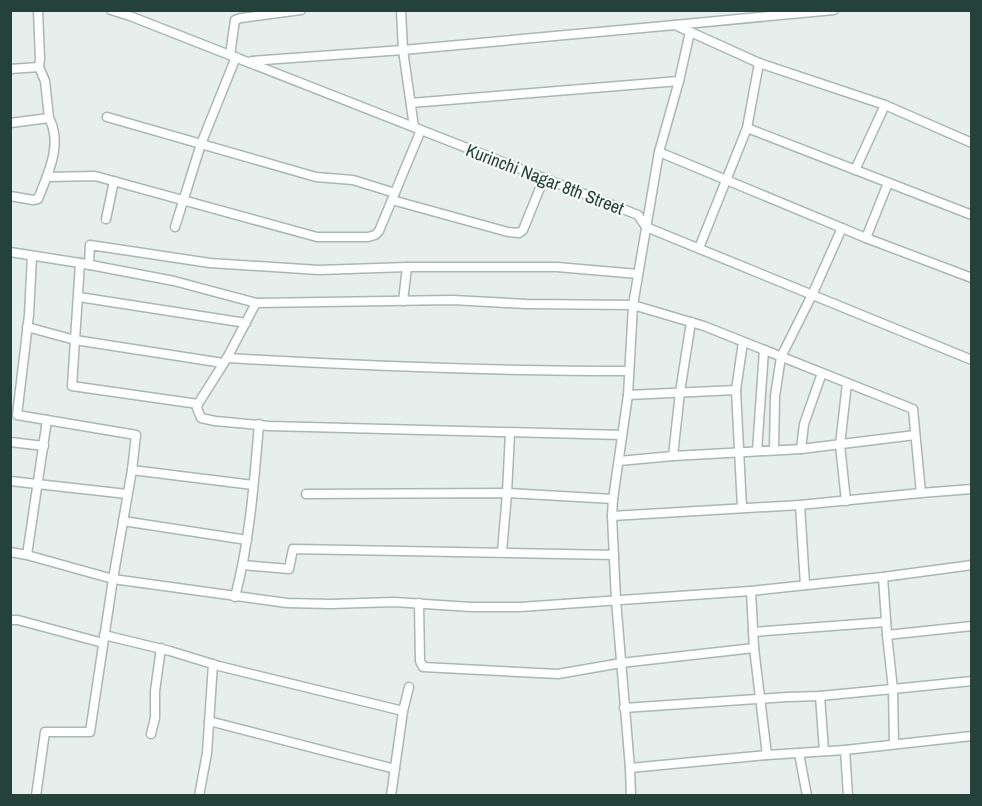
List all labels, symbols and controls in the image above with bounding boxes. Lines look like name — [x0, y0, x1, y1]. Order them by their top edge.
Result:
street label: Kurinchi Nagar 8th Street — [462, 137, 628, 221]

